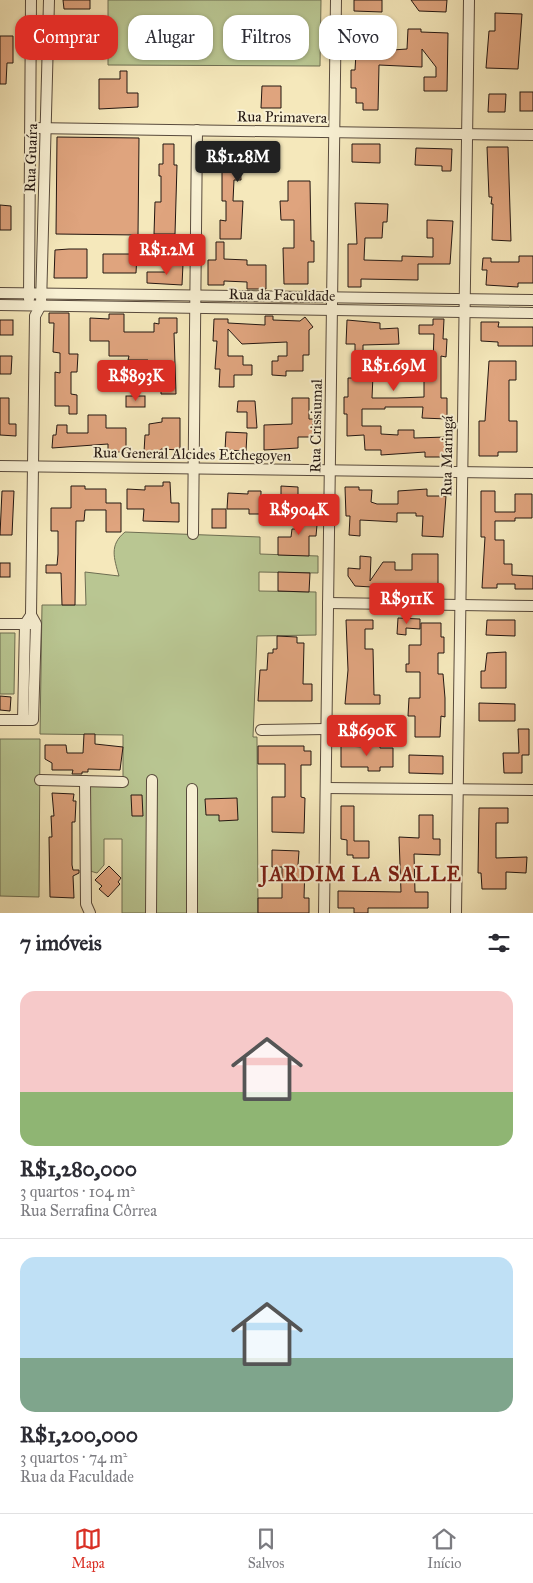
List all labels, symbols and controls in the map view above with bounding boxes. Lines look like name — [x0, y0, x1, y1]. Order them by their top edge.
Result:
chip: Comprar — [15, 15, 118, 60]
chip: Alugar — [128, 15, 213, 60]
chip: Filtros — [223, 15, 309, 60]
chip: Novo — [319, 15, 397, 60]
street label: Rua Primavera — [237, 107, 328, 127]
street label: Rua Guaíra — [21, 122, 41, 193]
pin: R$1.28M — [192, 140, 284, 183]
text: R$1.28M — [206, 147, 270, 166]
pin: R$1.2M — [126, 234, 208, 276]
text: R$1.2M — [140, 240, 194, 259]
street label: Rua da Faculdade — [228, 285, 336, 305]
pin: R$1.69M — [348, 350, 440, 392]
text: R$1.69M — [362, 356, 426, 375]
pin: R$893K — [95, 360, 177, 402]
text: R$893K — [108, 366, 164, 385]
street label: Rua Crissiumal — [306, 378, 326, 473]
street label: Rua Maringá — [437, 415, 457, 497]
street label: Rua General Alcides Etchegoyen — [93, 443, 291, 465]
pin: R$904K — [258, 494, 340, 536]
text: R$904K — [269, 500, 329, 519]
pin: R$911K — [366, 582, 448, 625]
text: R$911K — [380, 589, 434, 608]
pin: R$690K — [326, 714, 408, 757]
text: R$690K — [338, 721, 396, 740]
district label: JARDIM LA SALLE — [257, 862, 462, 888]
icon: filters — [485, 929, 513, 957]
text: 7 imóveis — [20, 930, 102, 956]
icon: home — [222, 1024, 312, 1114]
text: R$1,280,000 — [20, 1156, 137, 1182]
text: 3 quartos · 104 m² — [20, 1182, 135, 1201]
text: Rua Serrafina Côrrea — [20, 1201, 157, 1220]
icon: home — [222, 1289, 312, 1379]
text: R$1,200,000 — [20, 1422, 138, 1448]
text: 3 quartos · 74 m² — [20, 1448, 127, 1467]
text: Rua da Faculdade — [20, 1467, 134, 1486]
tab: Mapa — [72, 1525, 105, 1572]
tab: Salvos — [248, 1525, 284, 1572]
tab: Início — [427, 1525, 461, 1572]

